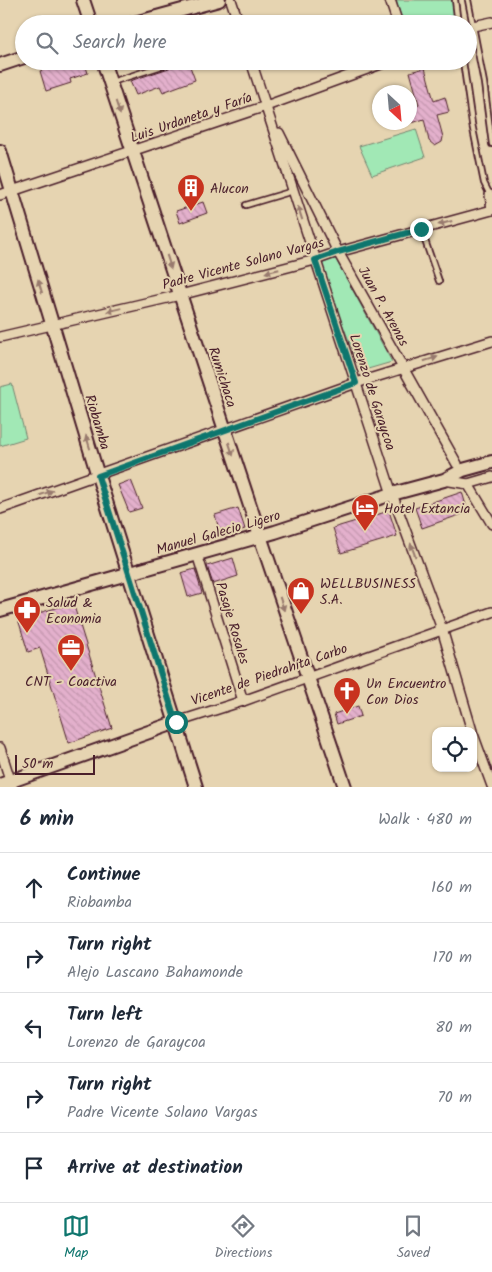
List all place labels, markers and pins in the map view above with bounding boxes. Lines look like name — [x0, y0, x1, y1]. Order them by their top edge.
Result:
building icon: Alucon — [176, 173, 206, 212]
place label: Alucon — [210, 178, 249, 200]
hotel icon: Hotel Extancia — [350, 493, 380, 532]
place label: Hotel Extancia — [384, 498, 470, 520]
place label: WELLBUSINESS S.A. — [320, 573, 417, 611]
shop icon: WELLBUSINESS S.A. — [286, 576, 316, 615]
place label: Salud & Economia — [46, 592, 102, 630]
pharmacy icon: Salud & Economia — [12, 595, 42, 634]
office icon: CNT - Coactiva — [56, 633, 86, 672]
place label: CNT - Coactiva — [25, 671, 117, 693]
place label: Un Encuentro Con Dios — [366, 673, 446, 711]
church icon: Un Encuentro Con Dios — [332, 676, 362, 715]

